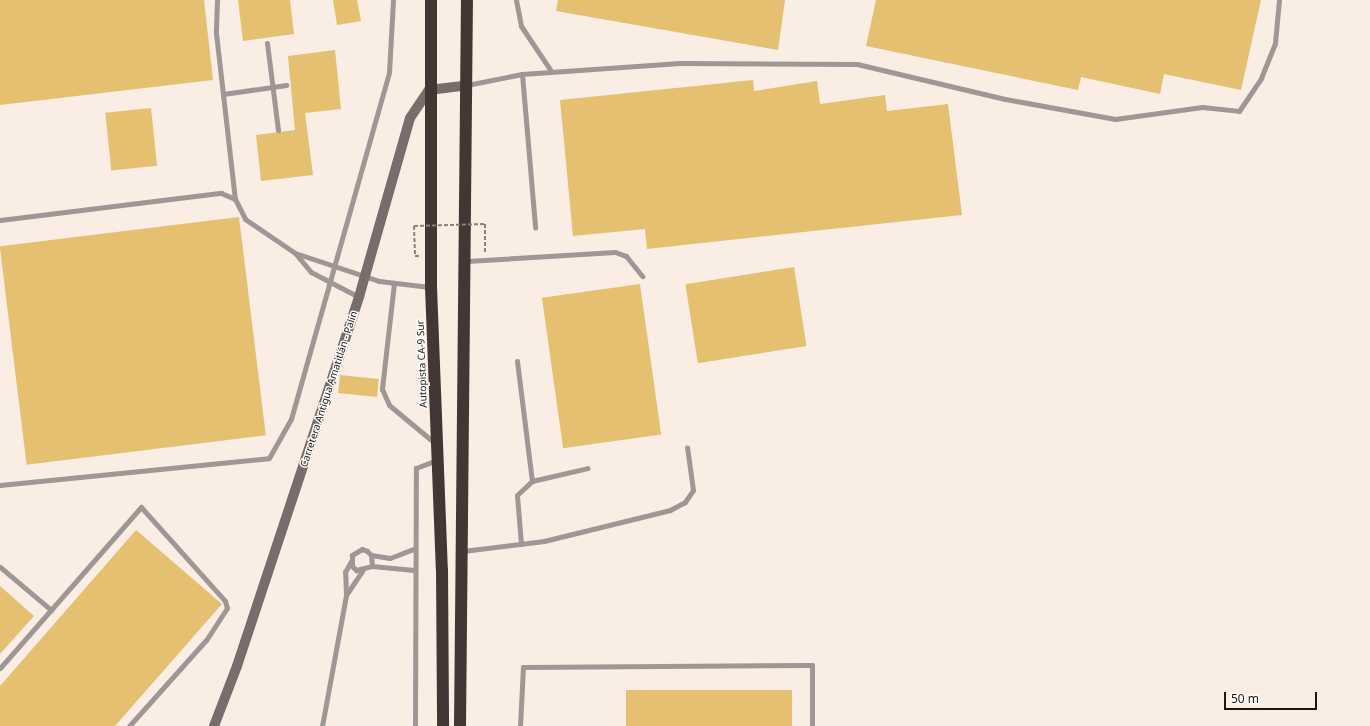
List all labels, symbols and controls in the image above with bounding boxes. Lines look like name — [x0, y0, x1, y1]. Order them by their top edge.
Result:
street label: Carretera Antigua Amatitlán - Palín — [298, 310, 360, 468]
street label: Autopista CA-9 Sur — [414, 320, 430, 408]
scale bar — [1226, 684, 1319, 710]
text: 50 m — [1231, 690, 1259, 707]

